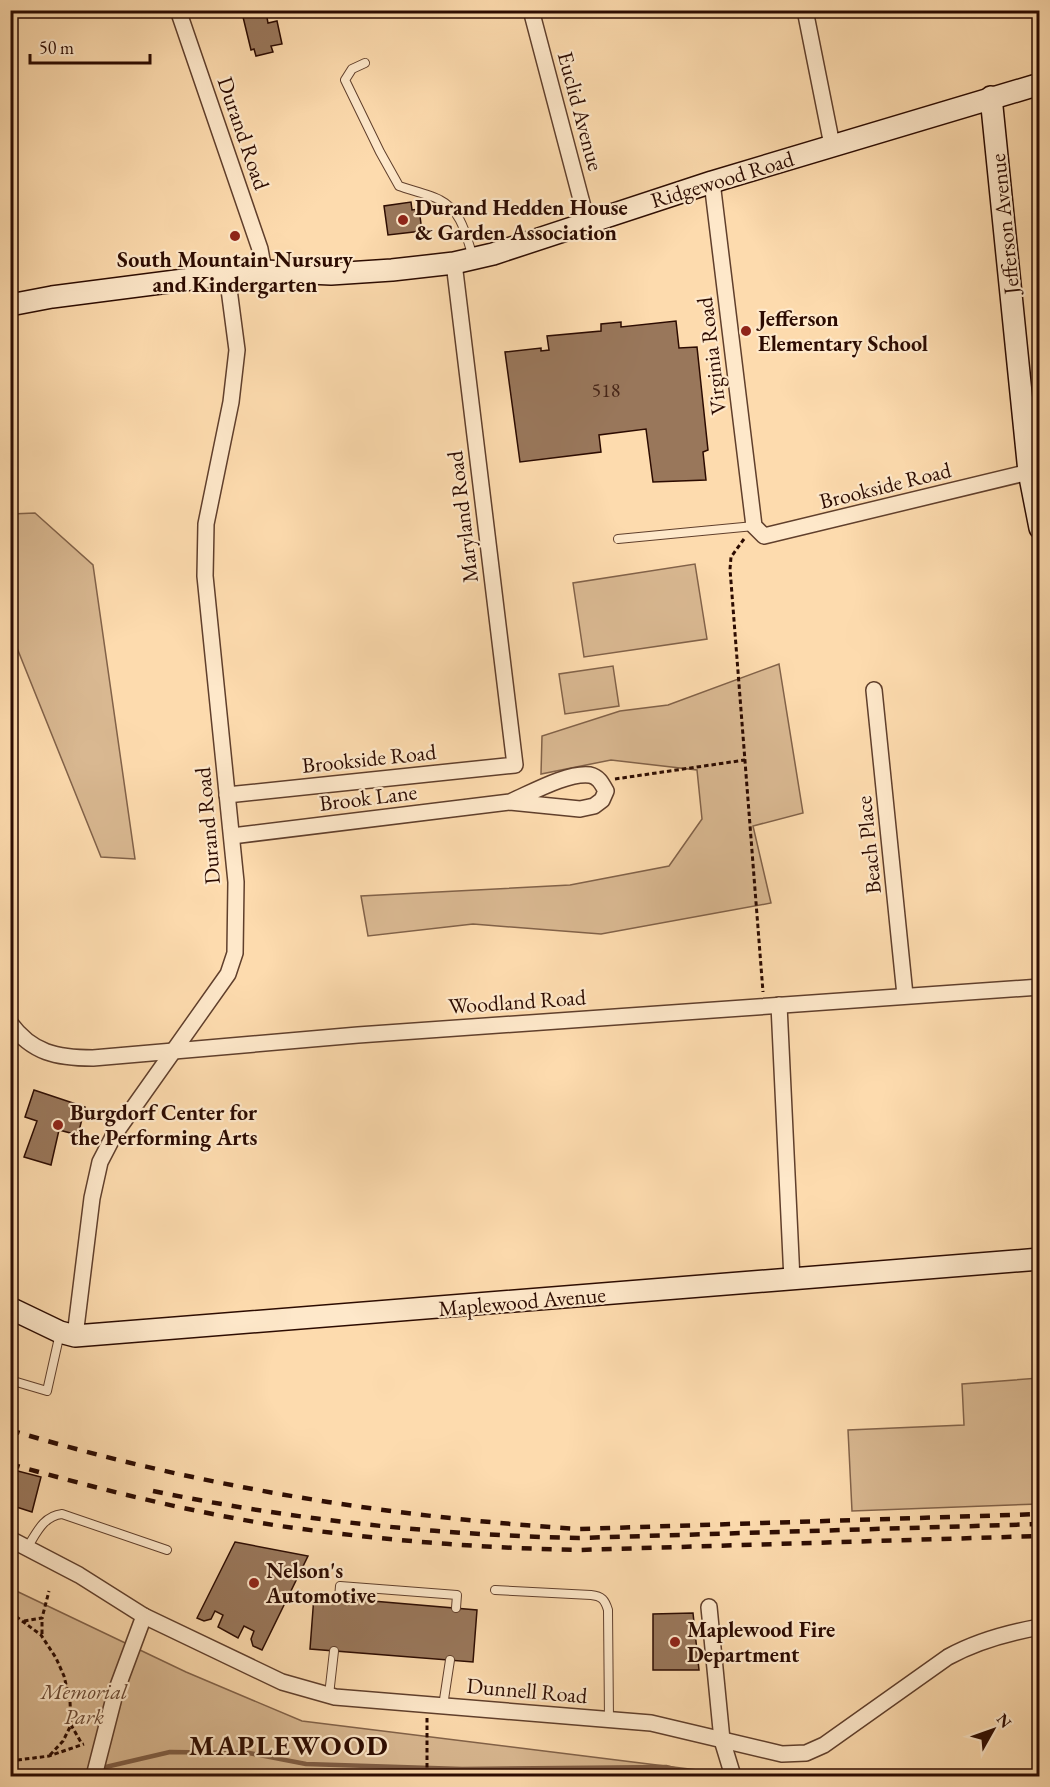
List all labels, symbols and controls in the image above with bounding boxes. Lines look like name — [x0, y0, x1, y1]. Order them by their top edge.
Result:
scale bar — [30, 27, 150, 65]
text: 50 m — [39, 36, 74, 59]
street label: Euclid Avenue — [551, 48, 610, 174]
street label: Durand Road — [211, 73, 277, 194]
street label: Ridgewood Road — [647, 144, 798, 215]
street label: Jefferson Avenue — [983, 152, 1027, 298]
place label: Durand Hedden House & Garden Association — [415, 193, 628, 247]
marker: Durand Hedden House & Garden Association — [396, 213, 410, 227]
marker: South Mountain Nursury and Kindergarten — [228, 229, 242, 243]
place label: South Mountain Nursury and Kindergarten — [117, 245, 353, 299]
street label: Virginia Road — [690, 295, 733, 416]
place label: Jefferson Elementary School — [756, 304, 928, 358]
marker: Jefferson Elementary School — [739, 324, 753, 338]
house number: 518 — [592, 377, 620, 403]
street label: Maryland Road — [440, 449, 485, 584]
street label: Brookside Road — [816, 455, 955, 516]
street label: Brookside Road — [301, 737, 438, 780]
street label: Durand Road — [188, 765, 227, 886]
street label: Brook Lane — [318, 777, 419, 818]
street label: Beach Place — [849, 794, 888, 895]
street label: Woodland Road — [447, 982, 588, 1021]
place label: Burgdorf Center for the Performing Arts — [70, 1098, 258, 1152]
marker: Burgdorf Center for the Performing Arts — [51, 1118, 65, 1132]
street label: Maplewood Avenue — [437, 1280, 607, 1323]
place label: Nelson's Automotive — [265, 1556, 376, 1610]
marker: Nelson's Automotive — [247, 1576, 261, 1590]
place label: Maplewood Fire Department — [687, 1615, 835, 1669]
marker: Maplewood Fire Department — [668, 1635, 682, 1649]
street label: Dunnell Road — [465, 1671, 589, 1710]
park label: Memorial Park — [39, 1677, 128, 1731]
north arrow — [963, 1700, 1023, 1760]
text: N — [992, 1709, 1016, 1732]
district label: MAPLEWOOD — [189, 1727, 389, 1763]

